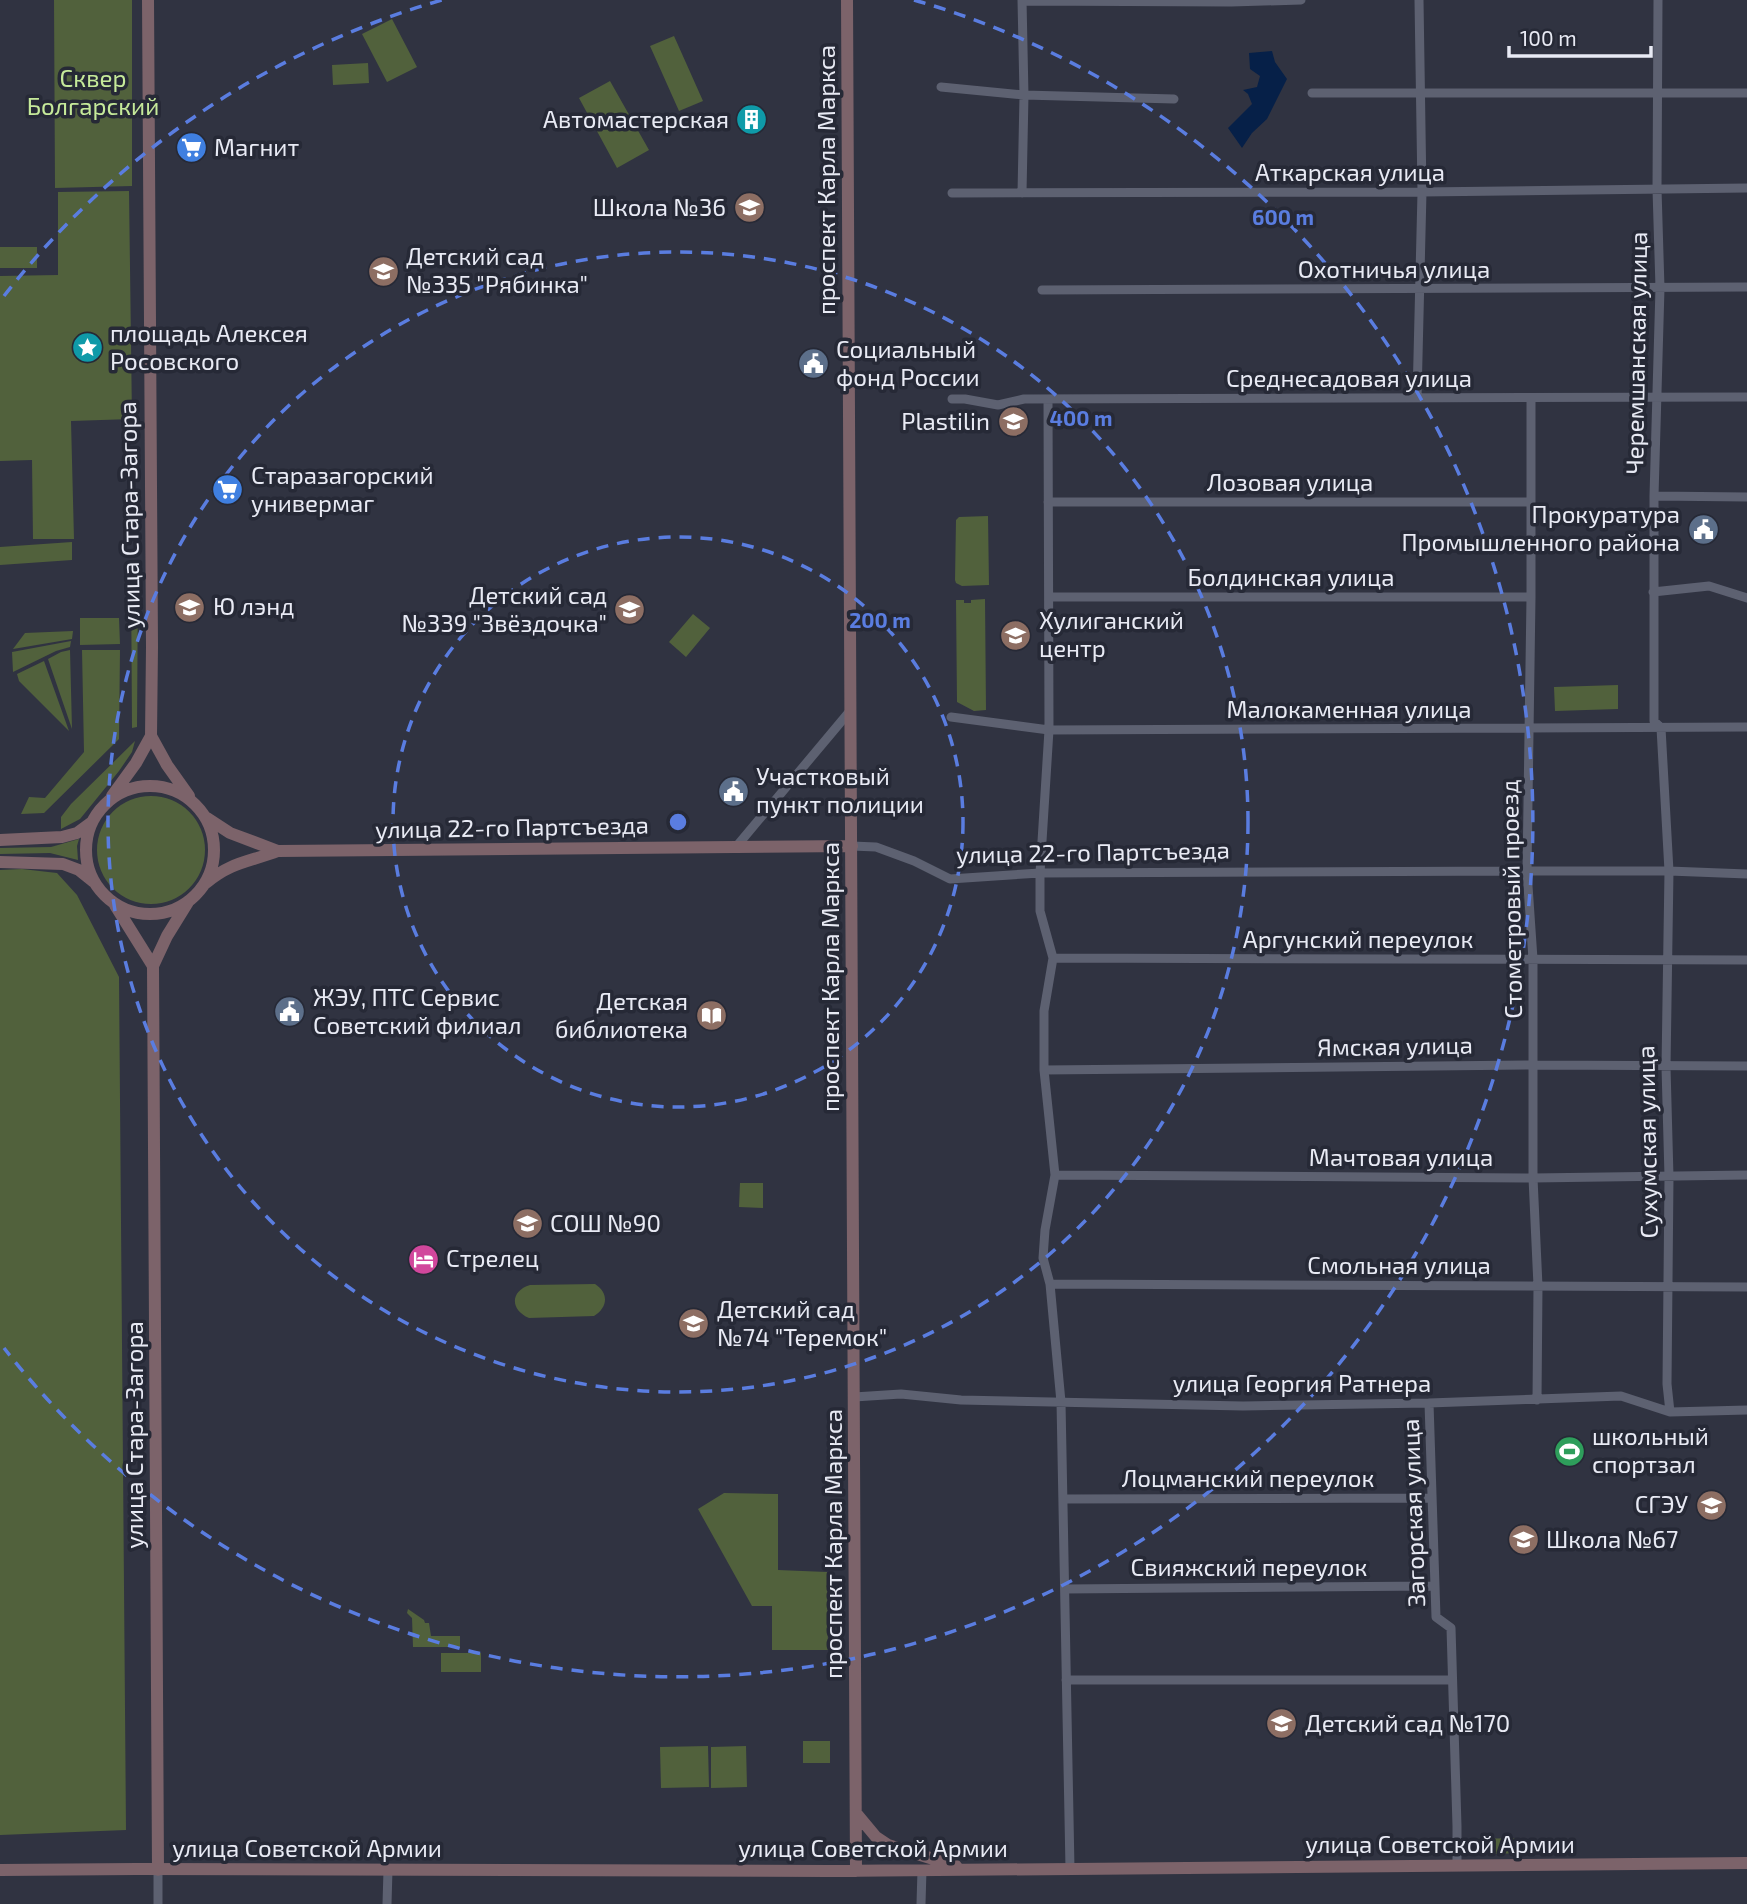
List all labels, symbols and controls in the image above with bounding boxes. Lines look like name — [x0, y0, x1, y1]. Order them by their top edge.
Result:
scale bar — [1509, 14, 1651, 58]
text: 100 m — [1520, 25, 1577, 50]
street label: проспект Карла Маркса — [811, 45, 840, 315]
park label: Сквер Болгарский — [27, 63, 159, 120]
building icon: Автомастерская — [735, 103, 769, 137]
place label: Автомастерская — [543, 104, 729, 133]
supermarket icon: Магнит — [174, 131, 208, 165]
place label: Магнит — [214, 132, 299, 161]
street label: Аткарская улица — [1255, 157, 1445, 187]
school or university icon: Школа №36 — [732, 191, 766, 225]
place label: Школа №36 — [593, 192, 726, 221]
text: 600 m — [1252, 204, 1314, 229]
street label: Черемшанская улица — [1619, 231, 1653, 475]
place label: Детский сад №335 "Рябинка" — [406, 241, 588, 298]
school or university icon: Детский сад №335 "Рябинка" — [366, 254, 400, 288]
street label: Охотничья улица — [1298, 254, 1490, 284]
place label: площадь Алексея Росовского — [110, 318, 308, 375]
place icon: площадь Алексея Росовского — [70, 331, 104, 365]
place label: Социальный фонд России — [836, 334, 980, 391]
public building icon: Социальный фонд России — [796, 347, 830, 381]
street label: Среднесадовая улица — [1226, 363, 1472, 393]
street label: улица Стара-Загора — [112, 401, 146, 629]
school or university icon: Plastilin — [996, 405, 1030, 439]
text: 400 m — [1050, 405, 1112, 430]
place label: Plastilin — [901, 406, 990, 435]
place label: Старазагорский универмаг — [251, 460, 434, 518]
street label: Лозовая улица — [1207, 467, 1373, 497]
supermarket icon: Старазагорский универмаг — [211, 473, 245, 507]
place label: Прокуратура Промышленного района — [1401, 499, 1680, 556]
public building icon: Прокуратура Промышленного района — [1686, 512, 1720, 546]
street label: Болдинская улица — [1188, 562, 1394, 592]
place label: Детский сад №339 "Звёздочка" — [401, 580, 607, 637]
school or university icon: Ю лэнд — [173, 590, 207, 624]
place label: Ю лэнд — [213, 591, 294, 620]
school or university icon: Детский сад №339 "Звёздочка" — [613, 593, 647, 627]
place label: Хулиганский центр — [1039, 605, 1184, 662]
text: 200 m — [849, 607, 911, 632]
school or university icon: Хулиганский центр — [999, 618, 1033, 652]
street label: Малокаменная улица — [1226, 694, 1472, 724]
place label: Участковый пункт полиции — [756, 761, 924, 819]
public building icon: Участковый пункт полиции — [716, 774, 750, 808]
street label: Стометровый проезд — [1494, 779, 1527, 1019]
street label: улица 22-го Партсъезда — [375, 810, 649, 844]
centre of rings — [666, 810, 690, 834]
street label: улица 22-го Партсъезда — [956, 835, 1230, 869]
street label: проспект Карла Маркса — [815, 842, 844, 1112]
street label: Аргунский переулок — [1243, 924, 1473, 954]
place label: ЖЭУ, ПТС Сервис Советский филиал — [313, 982, 521, 1039]
place label: Детская библиотека — [555, 986, 688, 1043]
public building icon: ЖЭУ, ПТС Сервис Советский филиал — [273, 995, 307, 1029]
library icon: Детская библиотека — [694, 999, 728, 1033]
street label: Ямская улица — [1317, 1030, 1473, 1062]
street label: Сухумская улица — [1630, 1045, 1664, 1239]
street label: Мачтовая улица — [1309, 1142, 1493, 1172]
school or university icon: СОШ №90 — [510, 1207, 544, 1241]
place label: СОШ №90 — [550, 1208, 661, 1237]
hotel icon: Стрелец — [406, 1242, 440, 1276]
place label: Стрелец — [446, 1243, 539, 1272]
street label: Смольная улица — [1307, 1250, 1491, 1280]
place label: Детский сад №74 "Теремок" — [717, 1294, 887, 1351]
school or university icon: Детский сад №74 "Теремок" — [677, 1307, 711, 1341]
street label: улица Стара-Загора — [119, 1321, 149, 1549]
street label: улица Георгия Ратнера — [1173, 1368, 1431, 1398]
street label: проспект Карла Маркса — [818, 1409, 847, 1679]
street label: Загорская улица — [1395, 1418, 1431, 1608]
place label: школьный спортзал — [1592, 1421, 1709, 1478]
sports icon: школьный спортзал — [1552, 1434, 1586, 1468]
street label: Лоцманский переулок — [1122, 1463, 1374, 1493]
school or university icon: СГЭУ — [1694, 1488, 1728, 1522]
place label: СГЭУ — [1635, 1489, 1688, 1518]
school or university icon: Школа №67 — [1506, 1523, 1540, 1557]
place label: Школа №67 — [1546, 1524, 1678, 1553]
street label: Свияжский переулок — [1131, 1552, 1368, 1582]
school or university icon: Детский сад №170 — [1265, 1707, 1299, 1741]
place label: Детский сад №170 — [1305, 1708, 1510, 1737]
street label: улица Советской Армии — [1305, 1829, 1575, 1859]
street label: улица Советской Армии — [172, 1833, 442, 1863]
street label: улица Советской Армии — [738, 1833, 1008, 1863]

